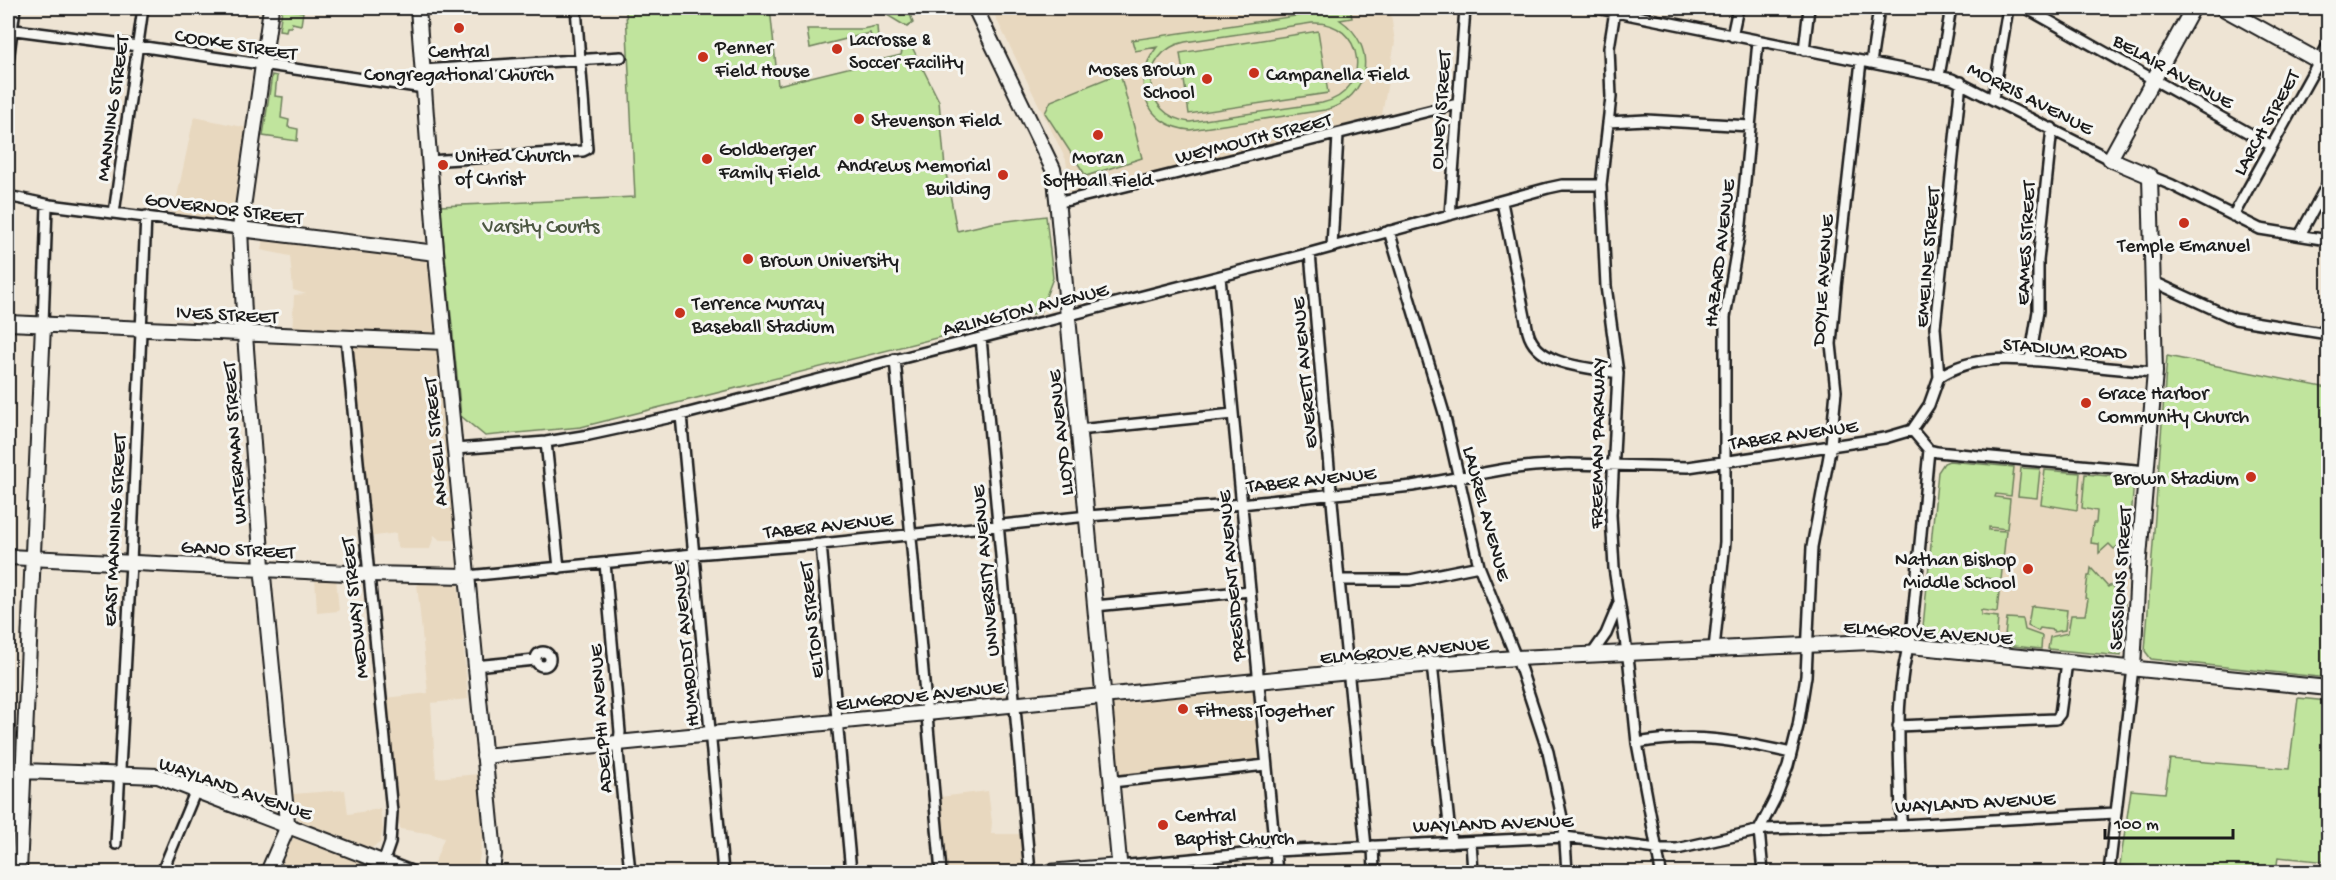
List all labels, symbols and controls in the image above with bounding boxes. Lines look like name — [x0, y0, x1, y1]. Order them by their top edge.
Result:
marker: Central Congregational Church — [452, 21, 466, 35]
street label: COOKE STREET — [173, 25, 299, 68]
place label: Lacrosse & Soccer Facility — [849, 30, 964, 76]
street label: BELAIR AVENUE — [2107, 30, 2238, 116]
street label: MANNING STREET — [93, 33, 136, 183]
place label: Penner Field House — [714, 38, 810, 84]
place label: Central Congregational Church — [364, 42, 554, 88]
marker: Lacrosse & Soccer Facility — [830, 42, 844, 56]
street label: OLNEY STREET — [1427, 49, 1458, 170]
marker: Penner Field House — [696, 50, 710, 64]
street label: MORRIS AVENUE — [1963, 59, 2098, 142]
place label: Moses Brown School — [1088, 60, 1195, 106]
place label: Campanella Field — [1266, 65, 1411, 88]
marker: Campanella Field — [1247, 66, 1261, 80]
street label: LARCH STREET — [2230, 66, 2307, 180]
marker: Moses Brown School — [1200, 72, 1214, 86]
street label: WEYMOUTH STREET — [1173, 110, 1336, 171]
place label: Stevenson Field — [871, 111, 1003, 134]
marker: Stevenson Field — [852, 112, 866, 126]
marker: Moran Softball Field — [1091, 128, 1105, 142]
place label: Goldberger Family Field — [718, 140, 821, 186]
place label: United Church of Christ — [455, 146, 571, 192]
place label: Moran Softball Field — [1043, 148, 1155, 194]
marker: Goldberger Family Field — [700, 152, 714, 166]
place label: Andrews Memorial Building — [837, 156, 991, 202]
marker: United Church of Christ — [436, 158, 450, 172]
marker: Andrews Memorial Building — [996, 168, 1010, 182]
street label: HAZARD AVENUE — [1701, 177, 1742, 329]
street label: EAMES STREET — [2013, 179, 2042, 306]
street label: EMELINE STREET — [1912, 185, 1947, 329]
street label: GOVERNOR STREET — [143, 189, 305, 232]
street label: DOYLE AVENUE — [1808, 212, 1841, 349]
marker: Temple Emanuel — [2177, 216, 2191, 230]
park label: Varsity Courts — [482, 217, 600, 240]
place label: Temple Emanuel — [2117, 236, 2250, 259]
place label: Brown University — [759, 251, 899, 274]
marker: Brown University — [741, 252, 755, 266]
street label: ARLINGTON AVENUE — [941, 279, 1113, 343]
place label: Terrence Murray Baseball Stadium — [691, 294, 834, 340]
street label: EVERETT AVENUE — [1288, 295, 1325, 449]
street label: IVES STREET — [175, 302, 280, 331]
marker: Terrence Murray Baseball Stadium — [673, 306, 687, 320]
street label: STADIUM ROAD — [2002, 335, 2128, 366]
street label: FREEMAN PARKWAY — [1586, 357, 1612, 530]
street label: WATERMAN STREET — [219, 359, 254, 525]
street label: LLOYD AVENUE — [1044, 367, 1081, 497]
street label: ANGELL STREET — [420, 375, 455, 507]
place label: Grace Harbor Community Church — [2098, 384, 2249, 430]
marker: Grace Harbor Community Church — [2079, 396, 2093, 410]
street label: TABER AVENUE — [1727, 416, 1861, 457]
street label: EAST MANNING STREET — [100, 432, 133, 627]
street label: LAUREL AVENUE — [1456, 444, 1514, 585]
street label: TABER AVENUE — [1245, 463, 1379, 500]
place label: Brown Stadium — [2112, 469, 2239, 492]
marker: Brown Stadium — [2244, 470, 2258, 484]
street label: UNIVERSITY AVENUE — [968, 483, 1006, 657]
street label: PRESIDENT AVENUE — [1214, 488, 1253, 663]
street label: SESSIONS STREET — [2106, 504, 2139, 651]
street label: TABER AVENUE — [762, 509, 896, 546]
street label: MEDWAY STREET — [337, 534, 375, 680]
street label: GANO STREET — [180, 537, 297, 566]
place label: Nathan Bishop Middle School — [1895, 550, 2016, 596]
street label: ELTON STREET — [796, 559, 831, 679]
street label: HUMBOLDT AVENUE — [669, 560, 706, 728]
marker: Nathan Bishop Middle School — [2021, 562, 2035, 576]
street label: ELMGROVE AVENUE — [1842, 617, 2015, 652]
street label: ELMGROVE AVENUE — [1319, 634, 1491, 671]
street label: ADELPHI AVENUE — [586, 642, 619, 794]
street label: ELMGROVE AVENUE — [835, 677, 1007, 718]
place label: Fitness Together — [1194, 701, 1335, 724]
marker: Fitness Together — [1176, 702, 1190, 716]
street label: WAYLAND AVENUE — [155, 753, 316, 828]
street label: WAYLAND AVENUE — [1894, 789, 2057, 820]
scale bar — [2105, 802, 2232, 840]
place label: Central Baptist Church — [1174, 806, 1295, 852]
street label: WAYLAND AVENUE — [1413, 811, 1575, 840]
text: 100 m — [2113, 815, 2159, 836]
marker: Central Baptist Church — [1156, 818, 1170, 832]

